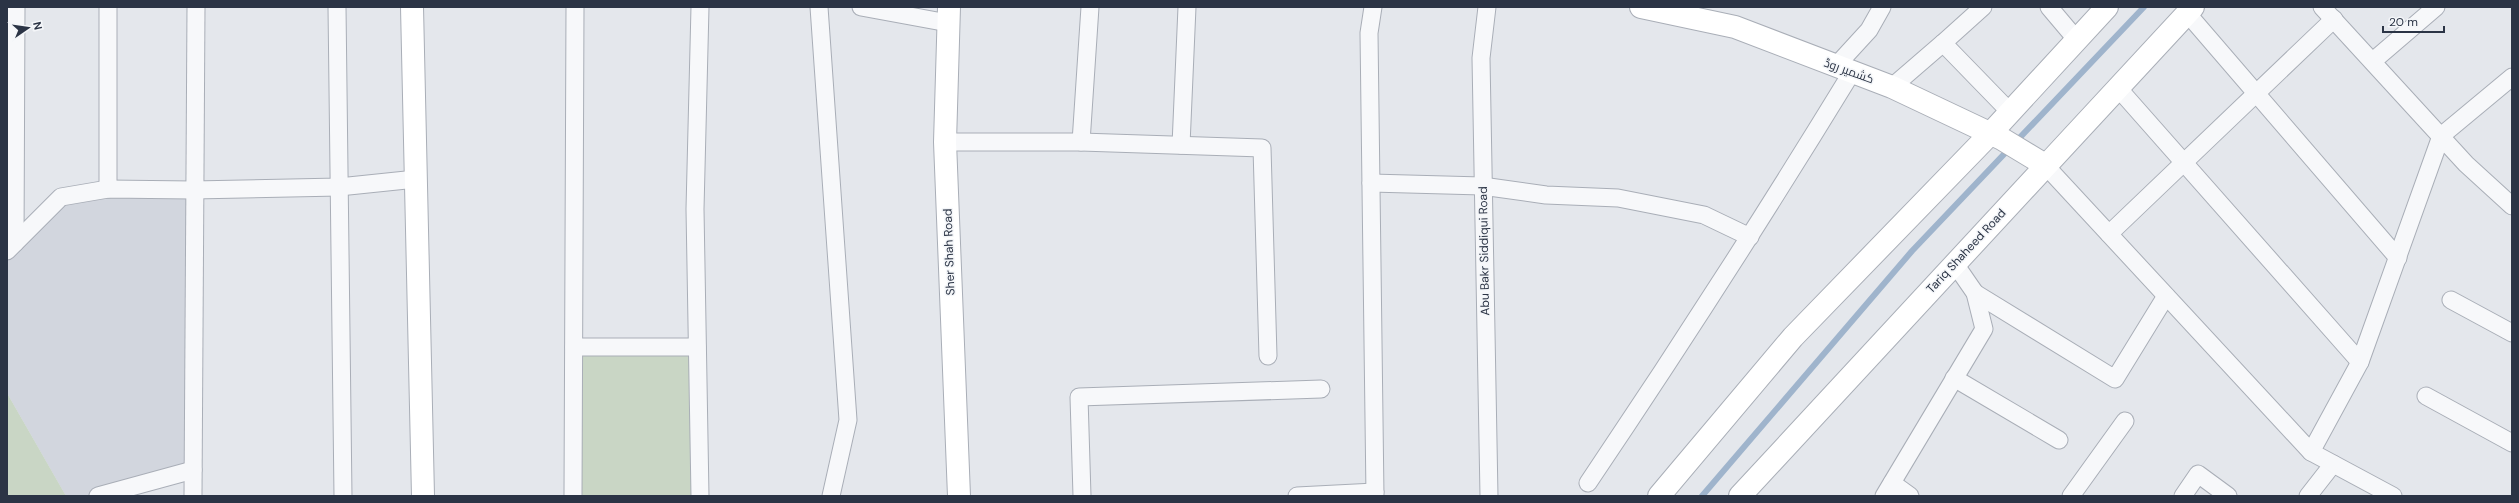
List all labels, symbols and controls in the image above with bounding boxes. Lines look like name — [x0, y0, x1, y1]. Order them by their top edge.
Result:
north arrow — [8, 8, 48, 48]
scale bar — [2383, 8, 2444, 34]
text: 20 m — [2389, 14, 2418, 30]
text: N — [30, 20, 45, 31]
street label: کشمیر روڈ — [1822, 55, 1876, 87]
street label: Abu Bakr Siddiqui Road — [1475, 186, 1493, 316]
street label: Tariq Shaheed Road — [1923, 205, 2009, 297]
street label: Sher Shah Road — [939, 208, 959, 296]

